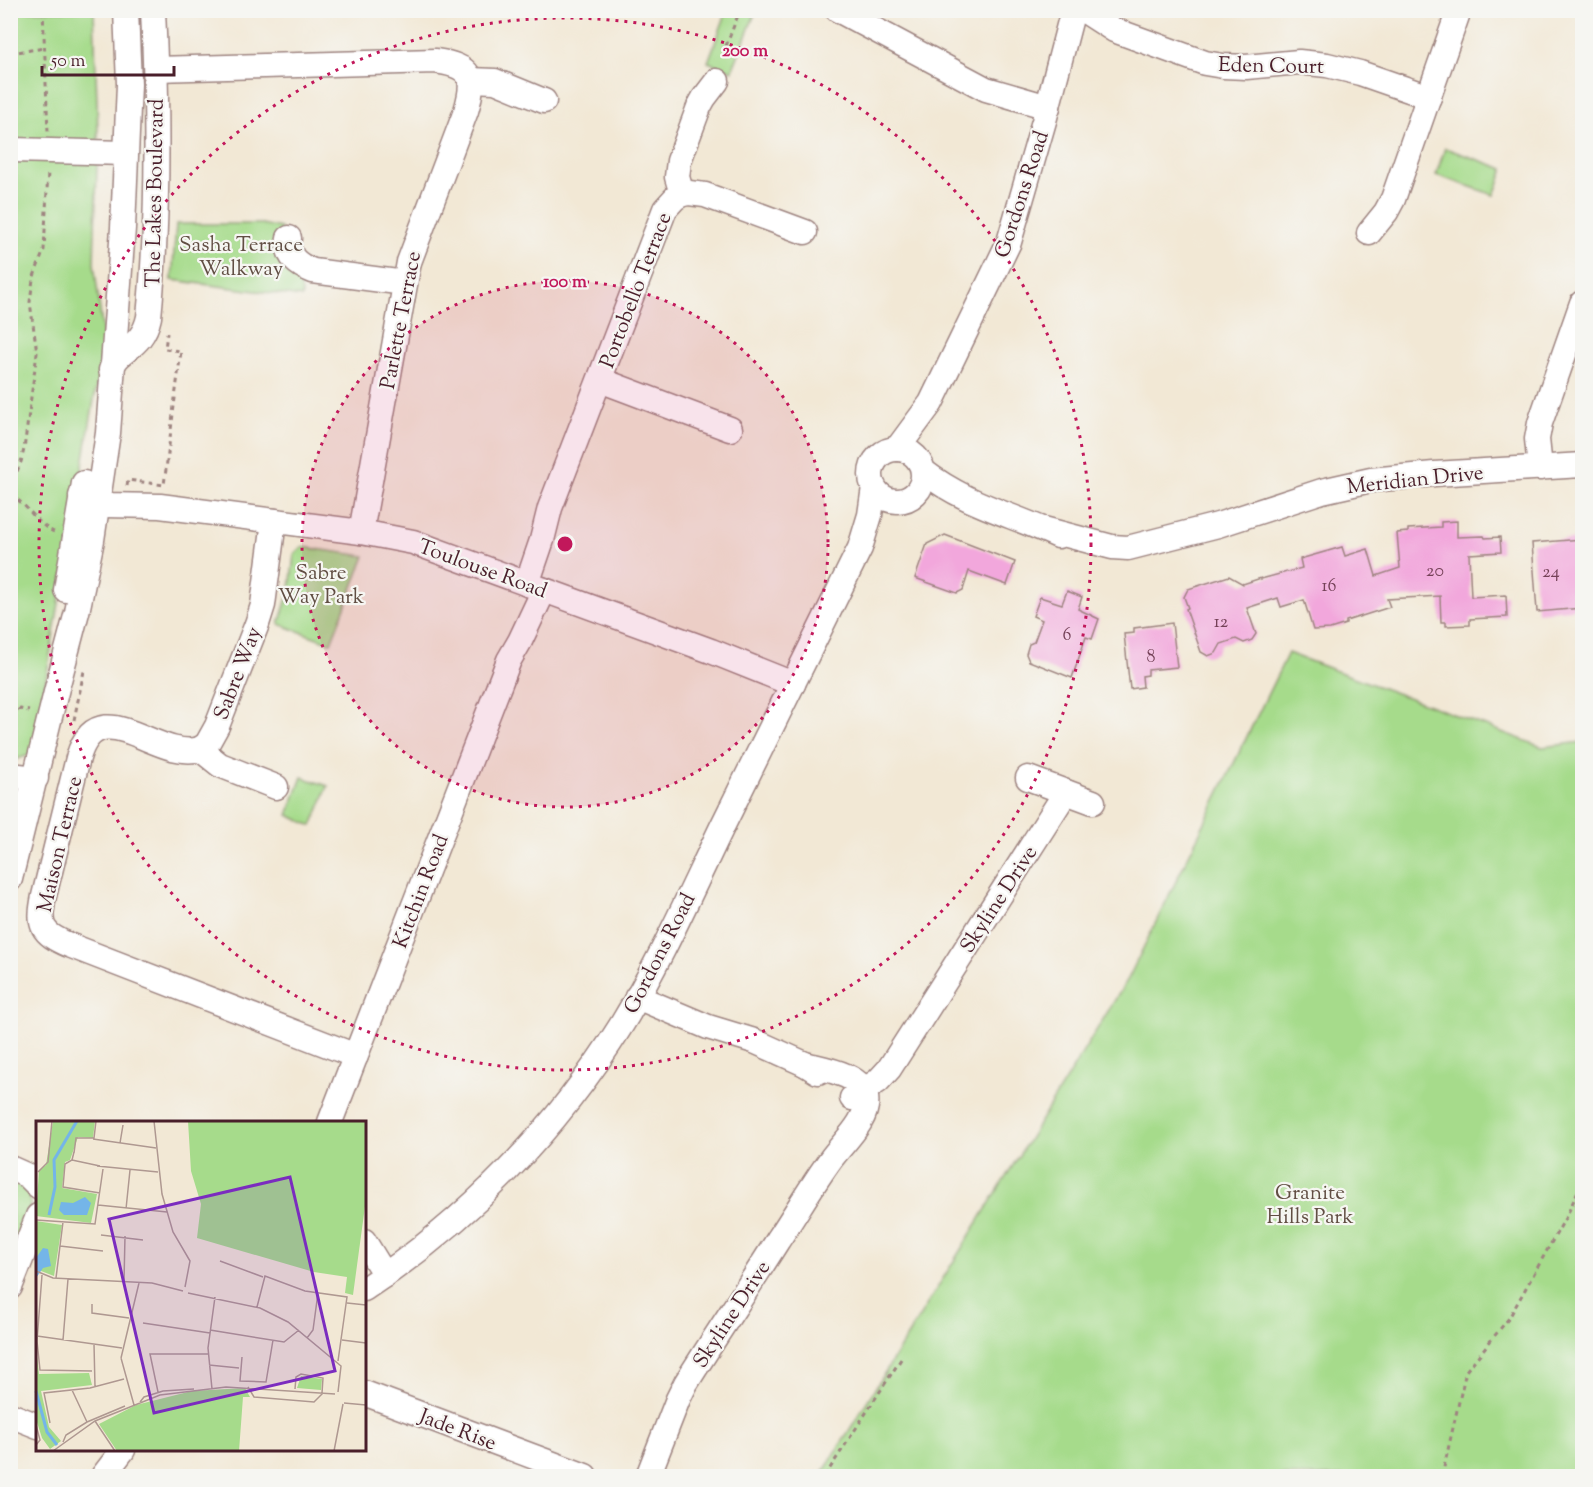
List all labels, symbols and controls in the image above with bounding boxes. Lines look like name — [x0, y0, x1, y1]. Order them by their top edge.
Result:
scale bar — [42, 39, 174, 77]
text: 200 m — [722, 39, 768, 65]
text: 50 m — [50, 49, 86, 75]
street label: Eden Court — [1218, 51, 1324, 83]
street label: The Lakes Boulevard — [139, 98, 173, 288]
street label: Gordons Road — [988, 127, 1058, 262]
street label: Portobello Terrace — [593, 209, 680, 373]
park label: Sasha Terrace Walkway — [179, 231, 303, 285]
street label: Parlette Terrace — [374, 249, 430, 392]
text: 100 m — [543, 270, 587, 296]
street label: Meridian Drive — [1345, 459, 1485, 503]
street label: Toulouse Road — [414, 533, 551, 607]
centre of rings — [555, 534, 575, 554]
park label: Sabre Way Park — [278, 559, 365, 613]
house number: 20 — [1426, 559, 1444, 585]
house number: 24 — [1542, 560, 1560, 586]
house number: 16 — [1321, 574, 1337, 600]
house number: 12 — [1214, 610, 1229, 636]
street label: Sabre Way — [207, 622, 271, 725]
house number: 6 — [1063, 623, 1072, 649]
house number: 8 — [1147, 645, 1156, 671]
street label: Maison Terrace — [31, 774, 91, 915]
street label: Kitchin Road — [386, 830, 457, 953]
street label: Skyline Drive — [954, 840, 1046, 960]
street label: Gordons Road — [617, 888, 704, 1020]
inset map — [36, 1121, 366, 1451]
park label: Granite Hills Park — [1266, 1179, 1354, 1233]
street label: Skyline Drive — [687, 1255, 779, 1375]
street label: Jade Rise — [413, 1402, 500, 1459]

